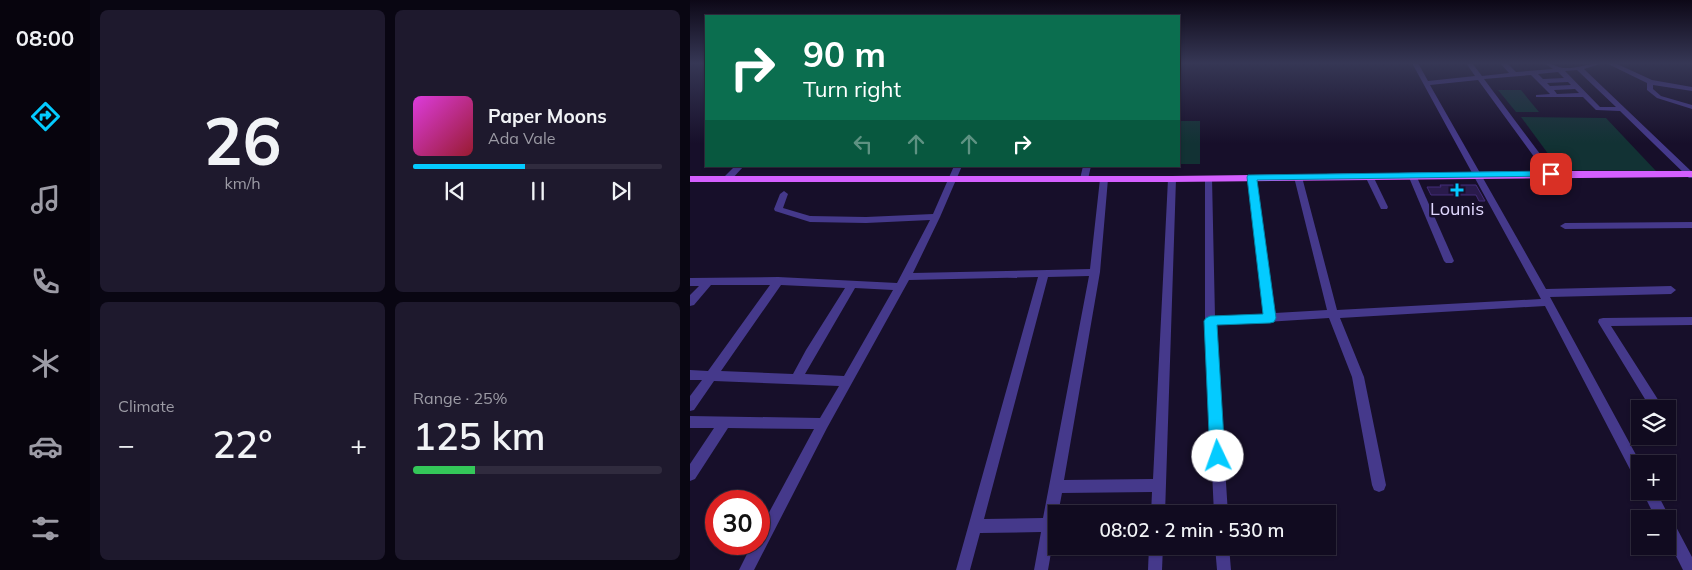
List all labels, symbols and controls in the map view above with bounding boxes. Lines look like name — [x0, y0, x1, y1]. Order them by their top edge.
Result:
text: 08:00 — [16, 24, 74, 52]
text: 90 m — [803, 32, 886, 76]
icon: right — [720, 35, 785, 100]
text: Turn right — [803, 75, 901, 103]
icon: directions — [28, 99, 63, 134]
text: 26 — [203, 100, 282, 181]
text: Paper Moons — [488, 104, 607, 128]
text: Ada Vale — [488, 128, 555, 148]
icon: left — [849, 130, 877, 158]
icon: ahead — [902, 130, 930, 158]
icon: ahead — [955, 130, 983, 158]
icon: right — [1008, 130, 1036, 158]
pin — [1530, 153, 1572, 195]
icon: arrive — [1537, 160, 1565, 188]
text: km/h — [224, 173, 261, 193]
icon: previous — [441, 177, 469, 205]
icon: pause — [524, 177, 552, 205]
icon: next — [607, 177, 635, 205]
icon: music — [28, 182, 63, 217]
marker: Lounis — [1451, 184, 1463, 196]
place label: Lounis — [1430, 197, 1484, 220]
icon: phone — [28, 264, 63, 299]
icon: climate — [28, 346, 63, 381]
text: Range · 25% — [413, 388, 508, 408]
text: Climate — [118, 396, 174, 416]
map controls — [1631, 400, 1676, 555]
button: layers — [1631, 400, 1676, 445]
text: 125 km — [413, 412, 546, 460]
text: 22° — [213, 420, 272, 468]
text: − — [118, 427, 135, 462]
text: + — [350, 427, 367, 462]
icon: car — [28, 429, 63, 464]
position arrow — [1191, 429, 1243, 481]
button: + — [1631, 455, 1676, 500]
speed limit sign: 30 — [705, 490, 770, 555]
button: − — [1631, 510, 1676, 555]
icon: filters — [28, 511, 63, 546]
text: 08:02 · 2 min · 530 m — [1099, 518, 1285, 542]

